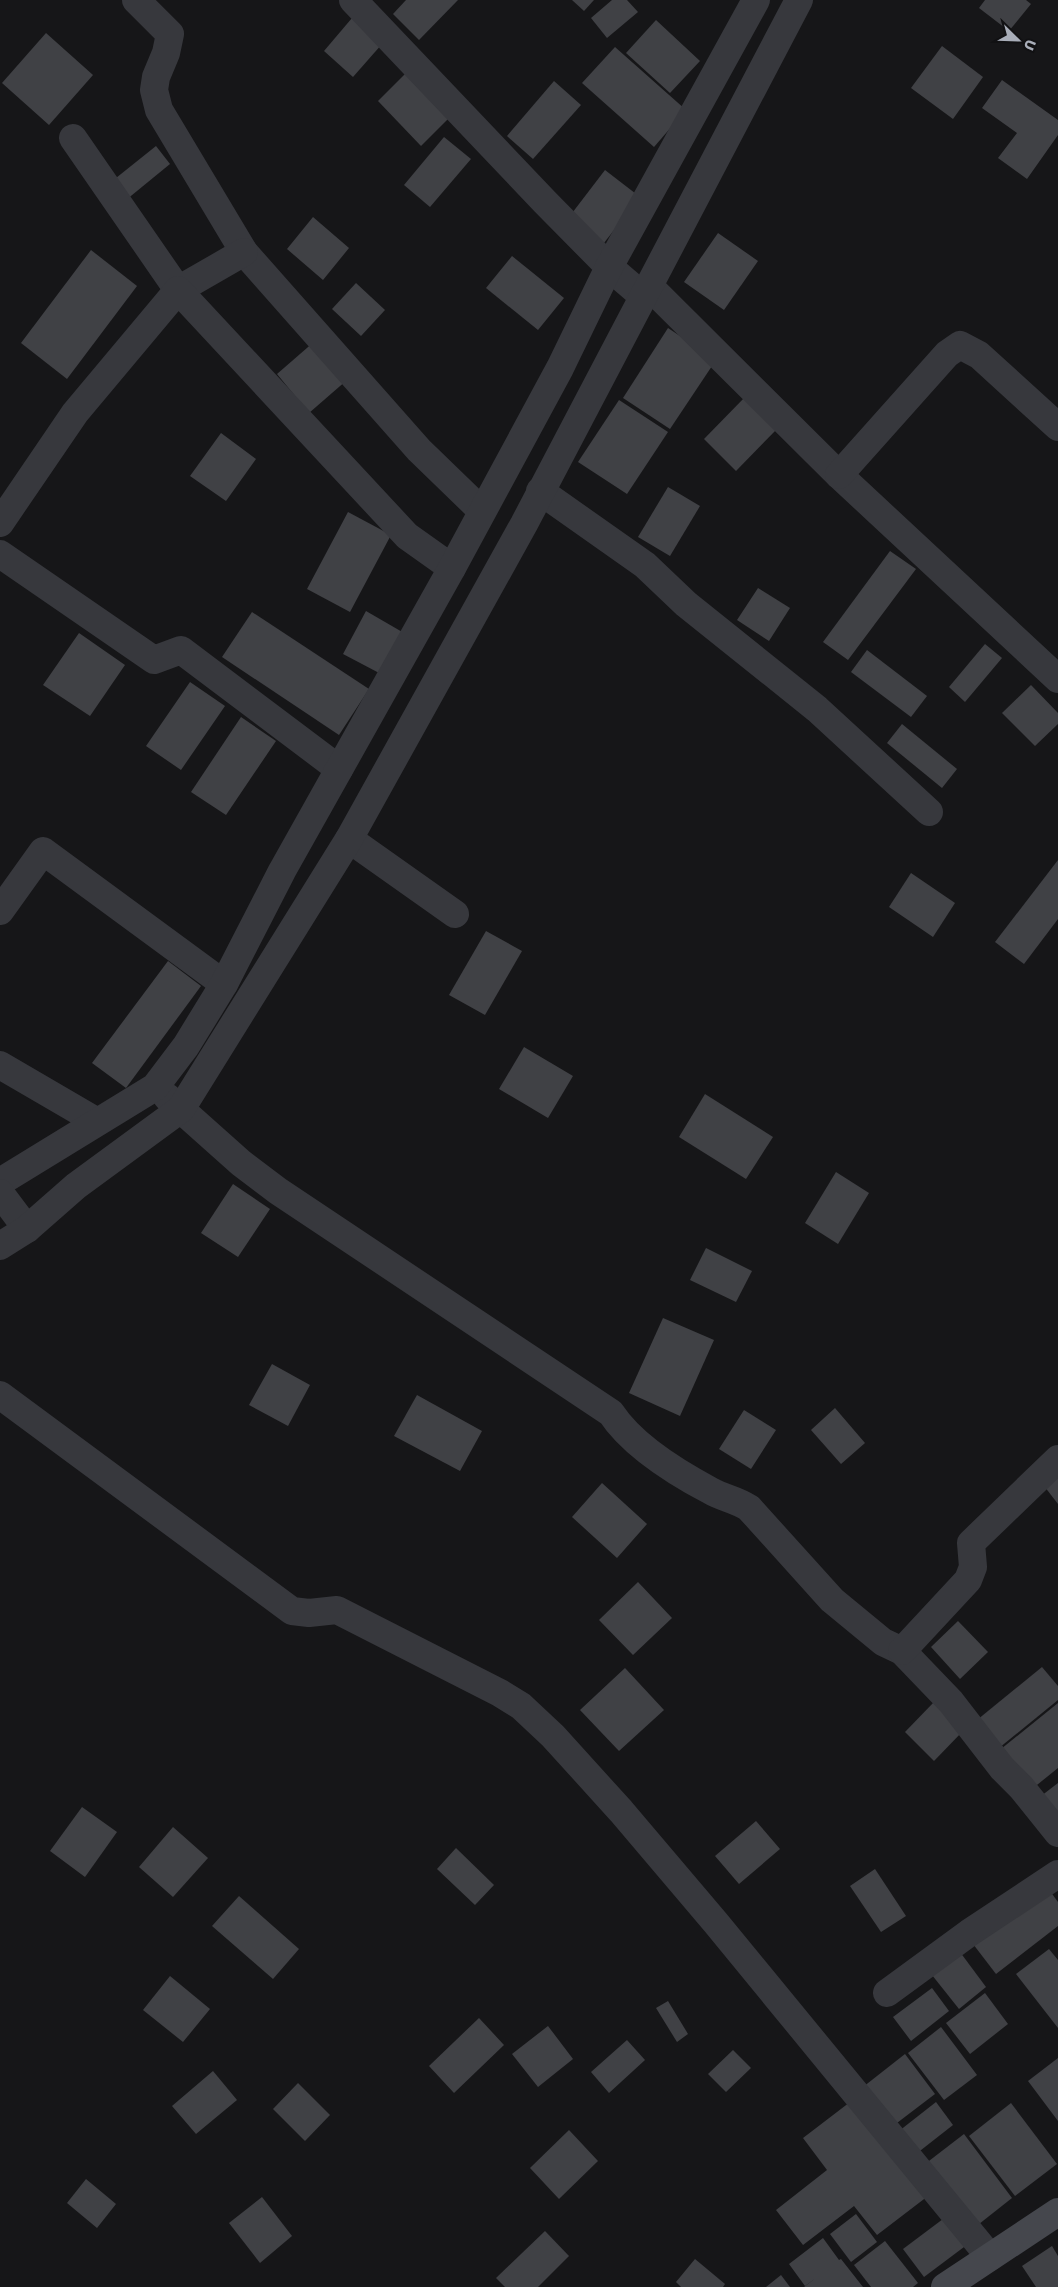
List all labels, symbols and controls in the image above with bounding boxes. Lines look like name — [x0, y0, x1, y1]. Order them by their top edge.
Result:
north arrow — [993, 15, 1043, 65]
text: U — [1019, 37, 1041, 54]

